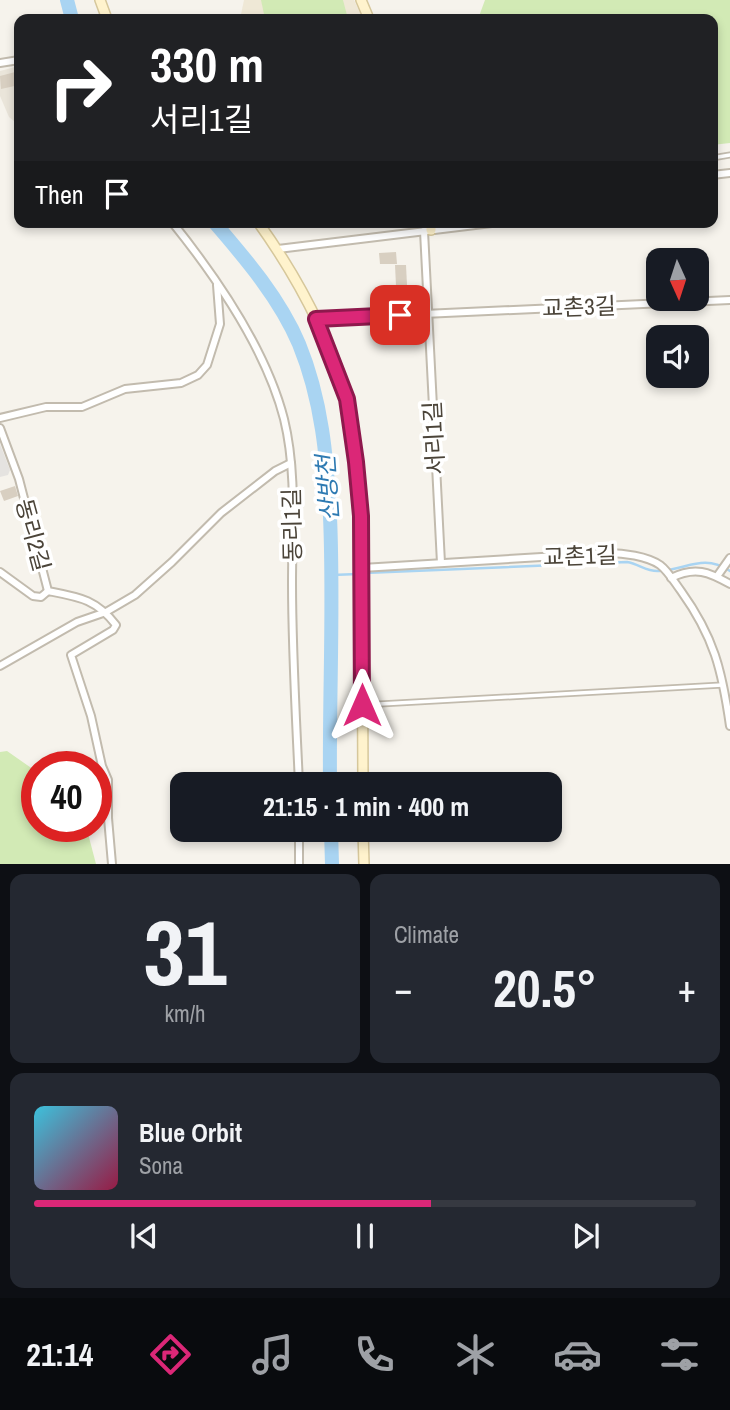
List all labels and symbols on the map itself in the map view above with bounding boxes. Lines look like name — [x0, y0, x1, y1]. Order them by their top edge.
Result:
north arrow — [646, 248, 709, 312]
pin — [370, 285, 430, 345]
street label: 교촌3길 — [541, 290, 616, 323]
street label: 서리1길 — [416, 400, 451, 476]
water label: 산방천 — [309, 451, 345, 522]
street label: 동리1길 — [275, 488, 308, 562]
street label: 동리2길 — [9, 495, 58, 575]
street label: 교촌1길 — [542, 539, 617, 572]
position arrow — [325, 668, 399, 742]
speed limit sign: 40 — [21, 751, 112, 842]

